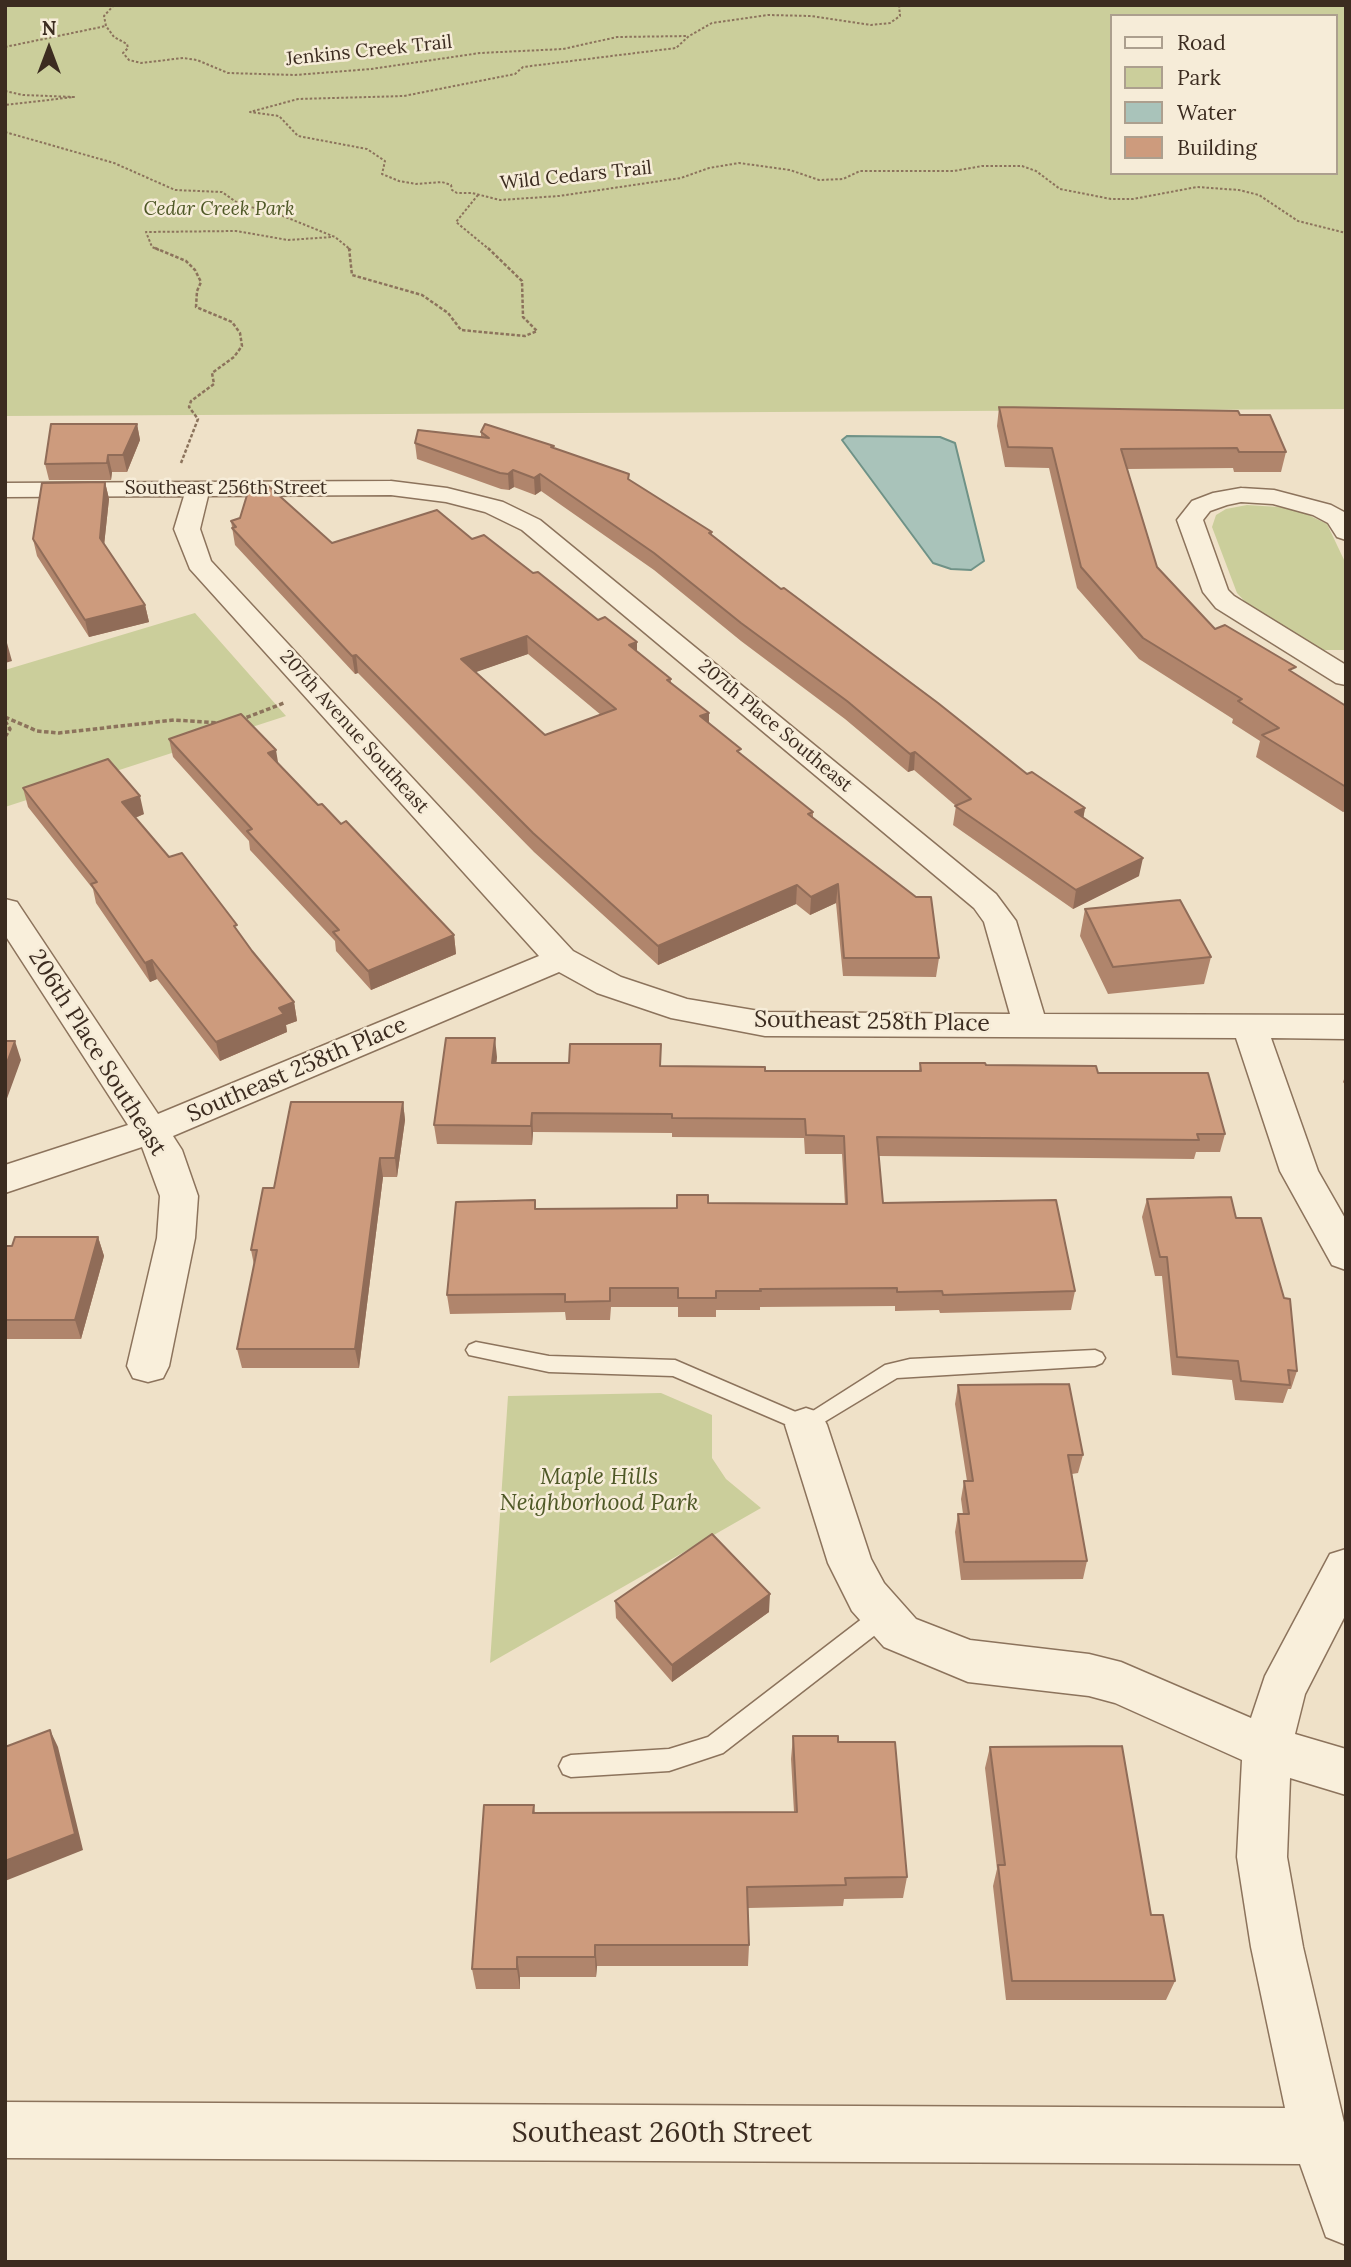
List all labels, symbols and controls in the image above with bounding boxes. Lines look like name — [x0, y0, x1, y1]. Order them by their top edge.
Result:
north arrow — [14, 14, 84, 84]
legend — [1110, 14, 1337, 175]
text: N — [42, 16, 56, 40]
text: Road — [1177, 29, 1226, 56]
street label: Jenkins Creek Trail — [285, 31, 453, 71]
text: Park — [1177, 64, 1221, 91]
text: Water — [1177, 99, 1236, 126]
text: Building — [1177, 134, 1257, 161]
street label: Wild Cedars Trail — [499, 157, 653, 195]
park label: Cedar Creek Park — [143, 199, 295, 221]
street label: Southeast 256th Street — [125, 478, 327, 500]
street label: 207th Avenue Southeast — [275, 646, 433, 818]
street label: 207th Place Southeast — [693, 655, 857, 797]
street label: 206th Place Southeast — [22, 945, 172, 1161]
street label: Southeast 258th Place — [754, 1006, 990, 1038]
street label: Southeast 258th Place — [183, 1011, 411, 1129]
park label: Maple Hills Neighborhood Park — [500, 1463, 698, 1517]
street label: Southeast 260th Street — [512, 2117, 812, 2151]

